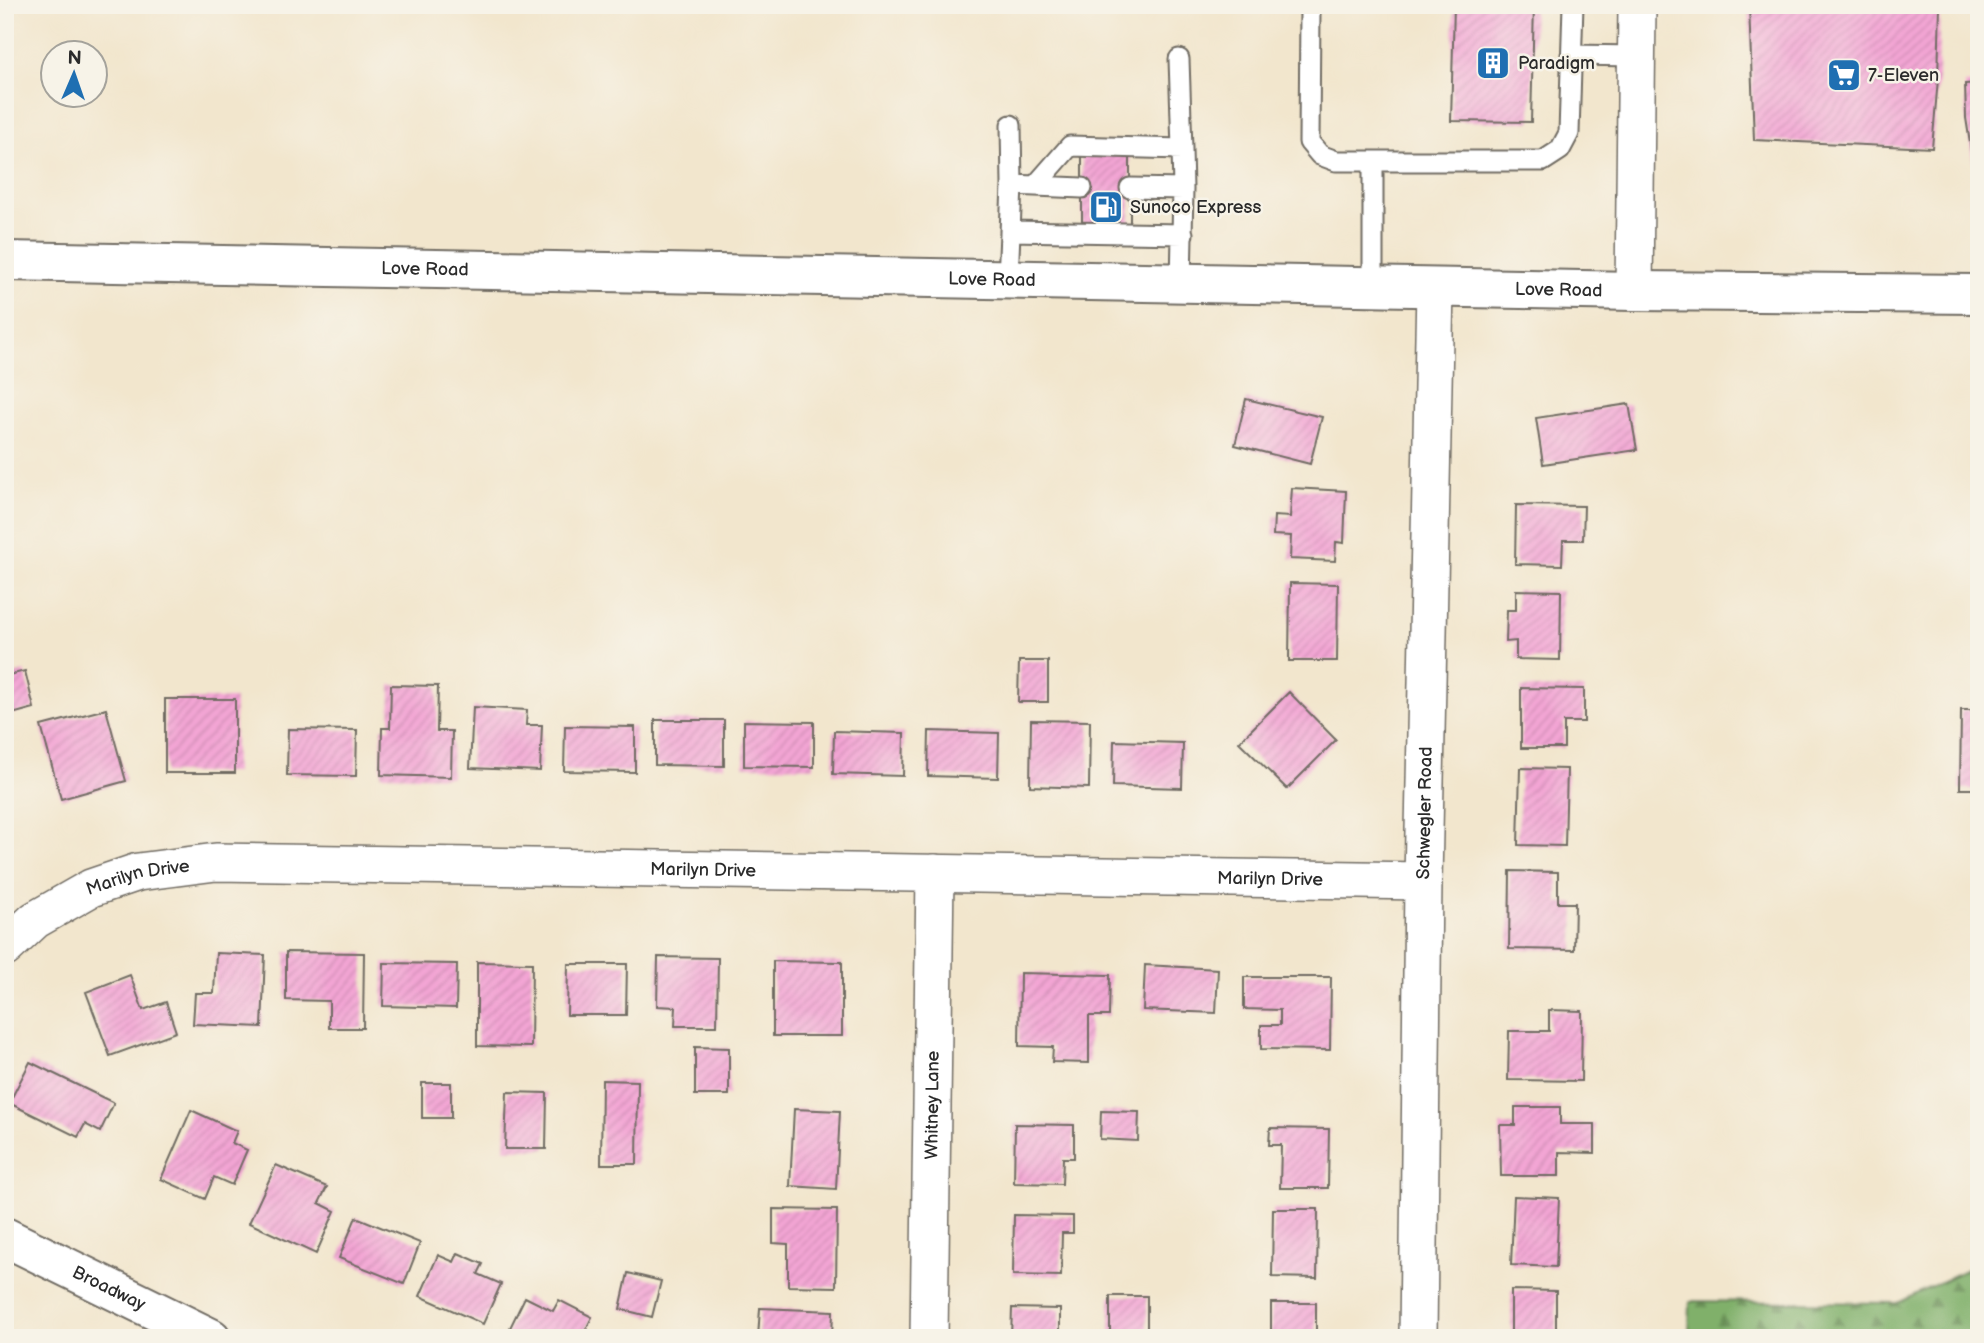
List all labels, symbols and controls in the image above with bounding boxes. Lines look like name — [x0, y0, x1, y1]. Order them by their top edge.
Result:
north arrow — [38, 38, 108, 108]
building icon: Paradigm — [1474, 44, 1512, 82]
text: N — [67, 47, 82, 70]
place label: Paradigm — [1518, 53, 1595, 74]
supermarket icon: 7-Eleven — [1825, 56, 1863, 94]
place label: 7-Eleven — [1868, 65, 1939, 86]
fuel station icon: Sunoco Express — [1087, 188, 1125, 226]
place label: Sunoco Express — [1130, 197, 1261, 218]
street label: Love Road — [381, 258, 469, 281]
street label: Love Road — [948, 268, 1036, 291]
street label: Love Road — [1515, 279, 1603, 301]
street label: Schwegler Road — [1413, 746, 1437, 880]
street label: Marilyn Drive — [83, 855, 191, 900]
street label: Marilyn Drive — [650, 859, 757, 882]
street label: Marilyn Drive — [1217, 868, 1324, 890]
street label: Whitney Lane — [921, 1050, 944, 1160]
street label: Broadway — [69, 1262, 150, 1316]

